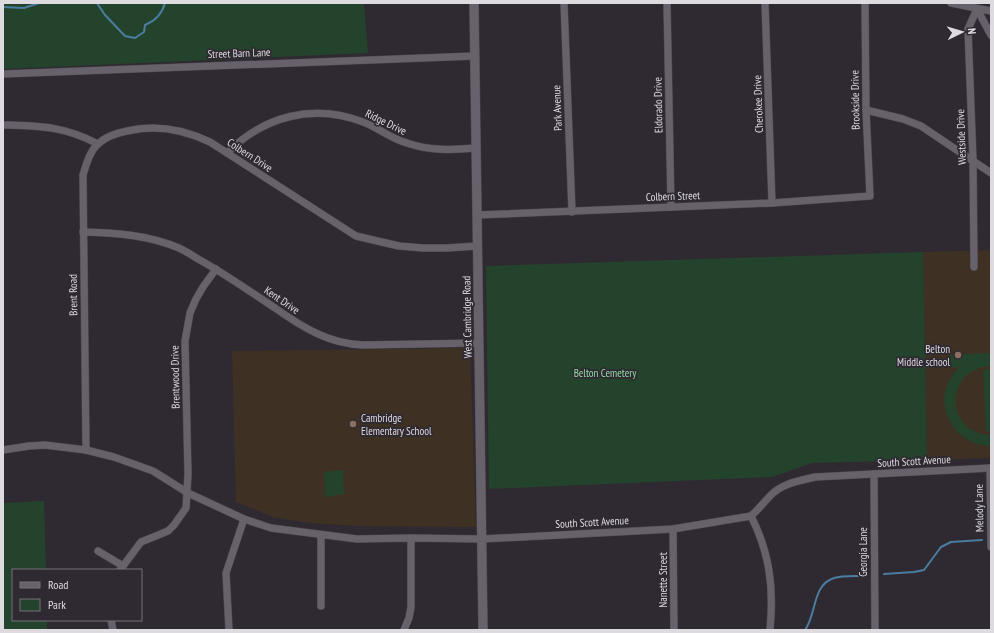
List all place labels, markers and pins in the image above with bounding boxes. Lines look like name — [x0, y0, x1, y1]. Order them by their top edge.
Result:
place label: Belton Middle school — [897, 342, 950, 369]
marker: Belton Middle school — [953, 350, 963, 360]
place label: Cambridge Elementary School — [361, 411, 432, 438]
marker: Cambridge Elementary School — [348, 419, 358, 429]

